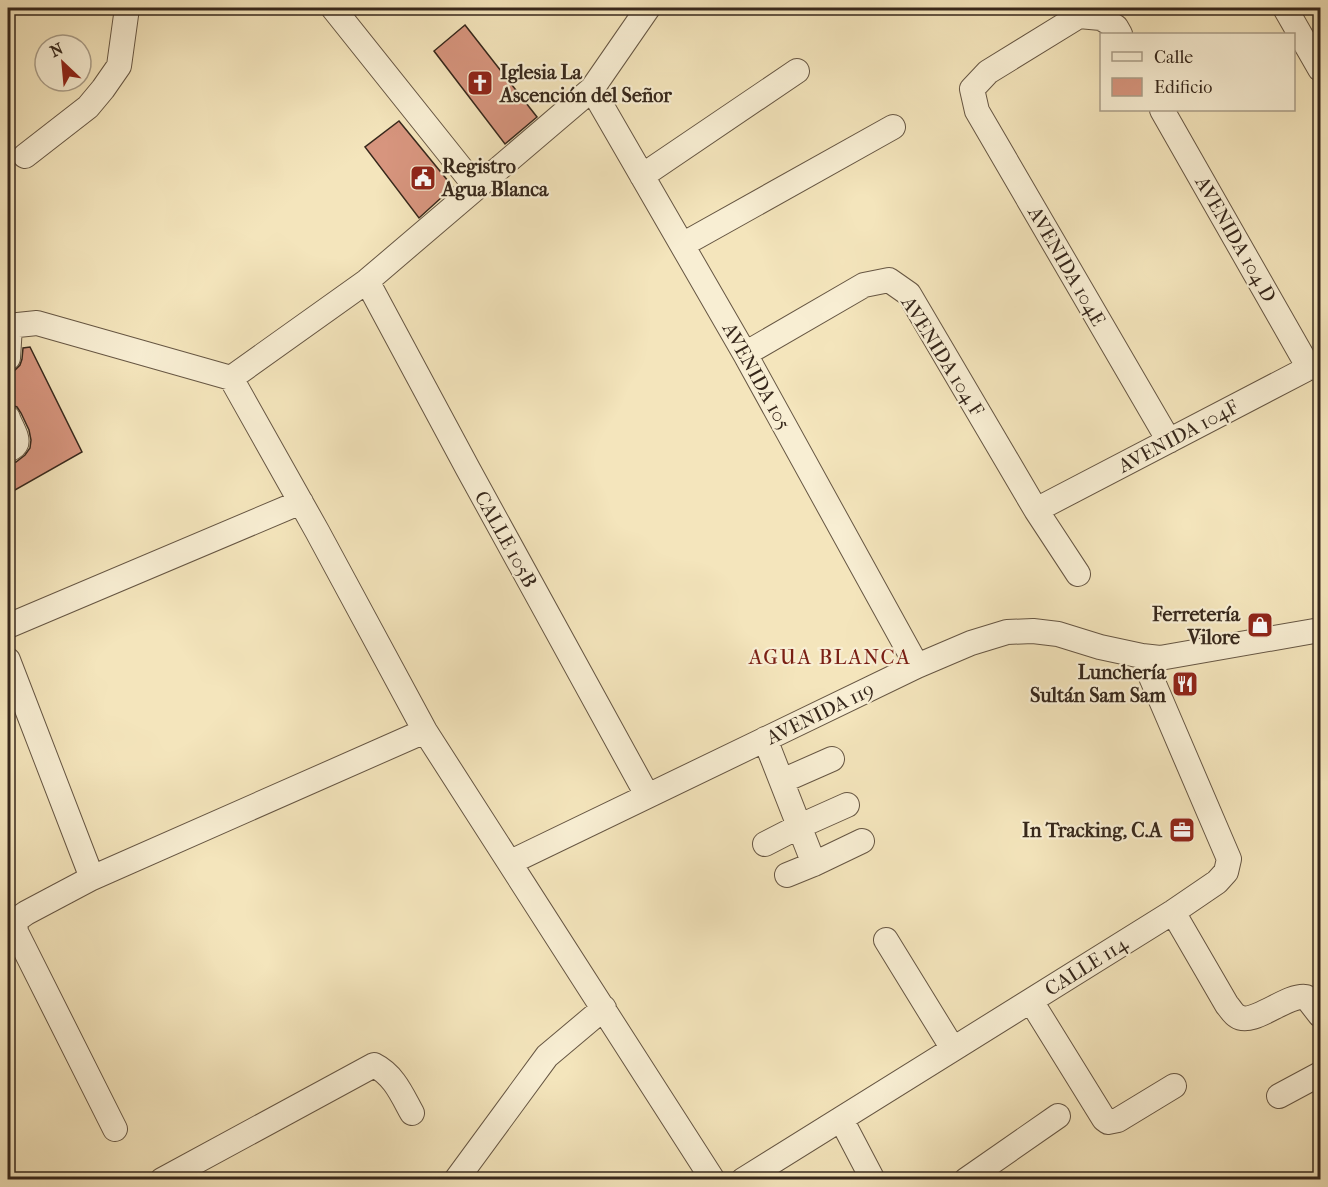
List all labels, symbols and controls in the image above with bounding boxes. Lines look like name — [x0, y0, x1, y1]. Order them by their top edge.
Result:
north arrow — [33, 33, 93, 93]
legend — [1100, 33, 1295, 111]
text: N — [47, 38, 67, 61]
text: Calle — [1154, 47, 1193, 68]
place label: Iglesia La Ascención del Señor — [498, 61, 672, 107]
church icon: Iglesia La Ascención del Señor — [465, 68, 495, 98]
text: Edificio — [1154, 77, 1212, 98]
place label: Registro Agua Blanca — [440, 155, 549, 201]
public building icon: Registro Agua Blanca — [408, 163, 438, 193]
street label: AVENIDA 104 D — [1190, 171, 1281, 306]
street label: AVENIDA 104E — [1023, 202, 1110, 330]
street label: AVENIDA 104 F — [896, 291, 989, 421]
street label: AVENIDA 105 — [717, 318, 795, 434]
street label: AVENIDA 104F — [1114, 395, 1242, 478]
street label: CALLE 105B — [470, 487, 541, 591]
place label: Ferretería Vilore — [1151, 603, 1241, 649]
shop icon: Ferretería Vilore — [1245, 610, 1275, 640]
district label: AGUA BLANCA — [748, 645, 911, 669]
place label: Lunchería Sultán Sam Sam — [1030, 661, 1167, 707]
restaurant icon: Lunchería Sultán Sam Sam — [1170, 669, 1200, 699]
street label: AVENIDA 119 — [762, 678, 878, 750]
office icon: In Tracking, C.A — [1167, 815, 1197, 845]
place label: In Tracking, C.A — [1022, 819, 1163, 842]
street label: CALLE 114 — [1041, 931, 1133, 1001]

